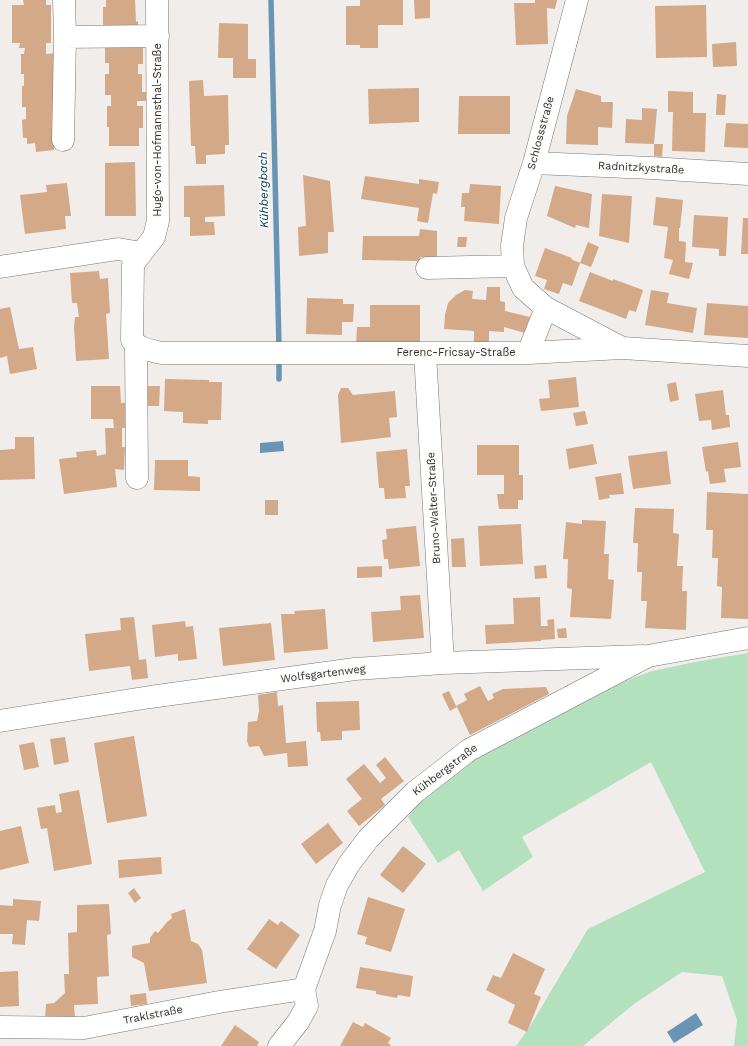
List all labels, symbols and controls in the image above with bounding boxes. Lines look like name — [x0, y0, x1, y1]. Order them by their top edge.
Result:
street label: Hugo-von-Hofmannsthal-Straße — [151, 43, 165, 217]
street label: Schlossstraße — [525, 95, 557, 171]
water label: Kühbergbach — [256, 152, 272, 228]
street label: Radnitzkystraße — [597, 159, 685, 177]
street label: Ferenc-Fricsay-Straße — [396, 346, 516, 360]
street label: Bruno-Walter-Straße — [424, 452, 444, 564]
street label: Wolfsgartenweg — [280, 662, 366, 686]
street label: Kühbergstraße — [410, 741, 480, 799]
street label: Traklstraße — [122, 1003, 184, 1027]

